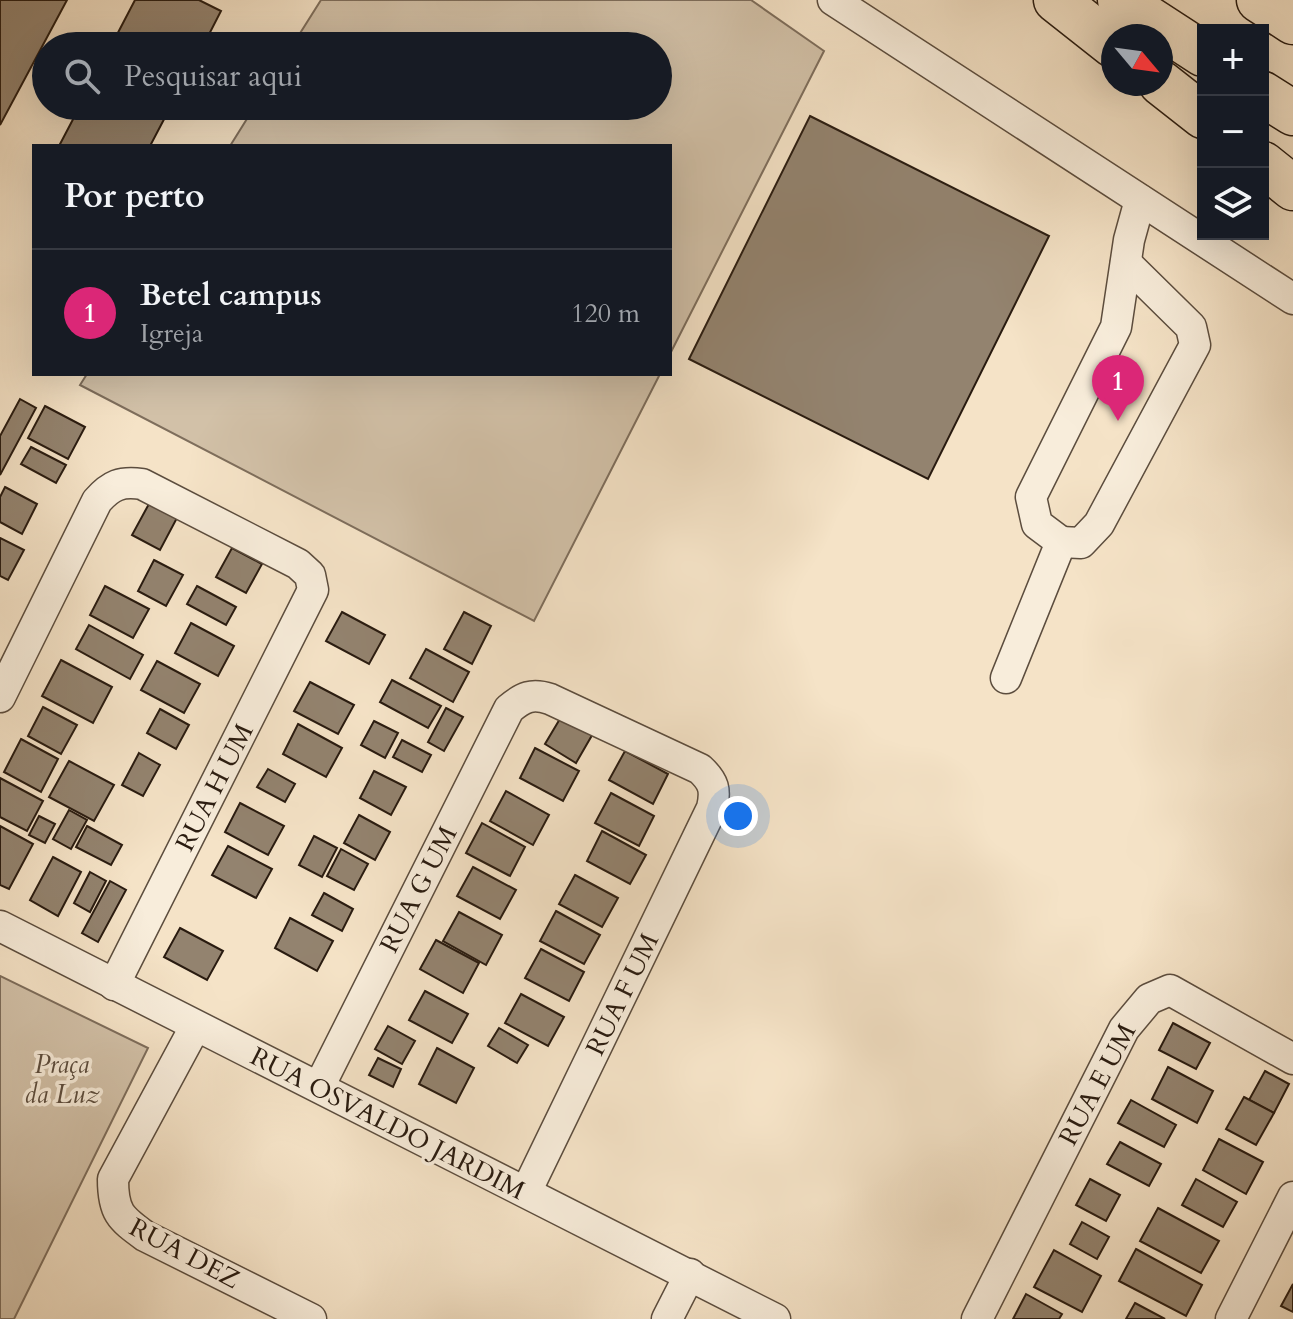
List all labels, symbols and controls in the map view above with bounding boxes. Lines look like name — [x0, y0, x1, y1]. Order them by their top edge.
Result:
north arrow — [1101, 24, 1173, 96]
map controls — [1197, 24, 1269, 240]
button: + — [1197, 24, 1269, 96]
search box — [32, 32, 672, 120]
icon: search — [60, 54, 104, 98]
text: Pesquisar aqui — [124, 56, 302, 97]
button: − — [1197, 96, 1269, 168]
button: layers — [1197, 168, 1269, 240]
text: Por perto — [64, 173, 205, 219]
text: Betel campus — [140, 275, 322, 316]
text: 1 — [83, 296, 97, 331]
text: 120 m — [571, 296, 640, 331]
text: Igreja — [140, 316, 203, 351]
pin: 1 — [1092, 355, 1144, 421]
street label: RUA H UM — [167, 717, 262, 857]
your location — [718, 796, 758, 836]
street label: RUA G UM — [372, 820, 465, 959]
street label: RUA F UM — [578, 927, 667, 1061]
street label: RUA E UM — [1051, 1017, 1144, 1151]
street label: RUA OSVALDO JARDIM — [244, 1039, 531, 1208]
park label: Praça da Luz — [24, 1047, 100, 1112]
street label: RUA DEZ — [123, 1210, 246, 1297]

